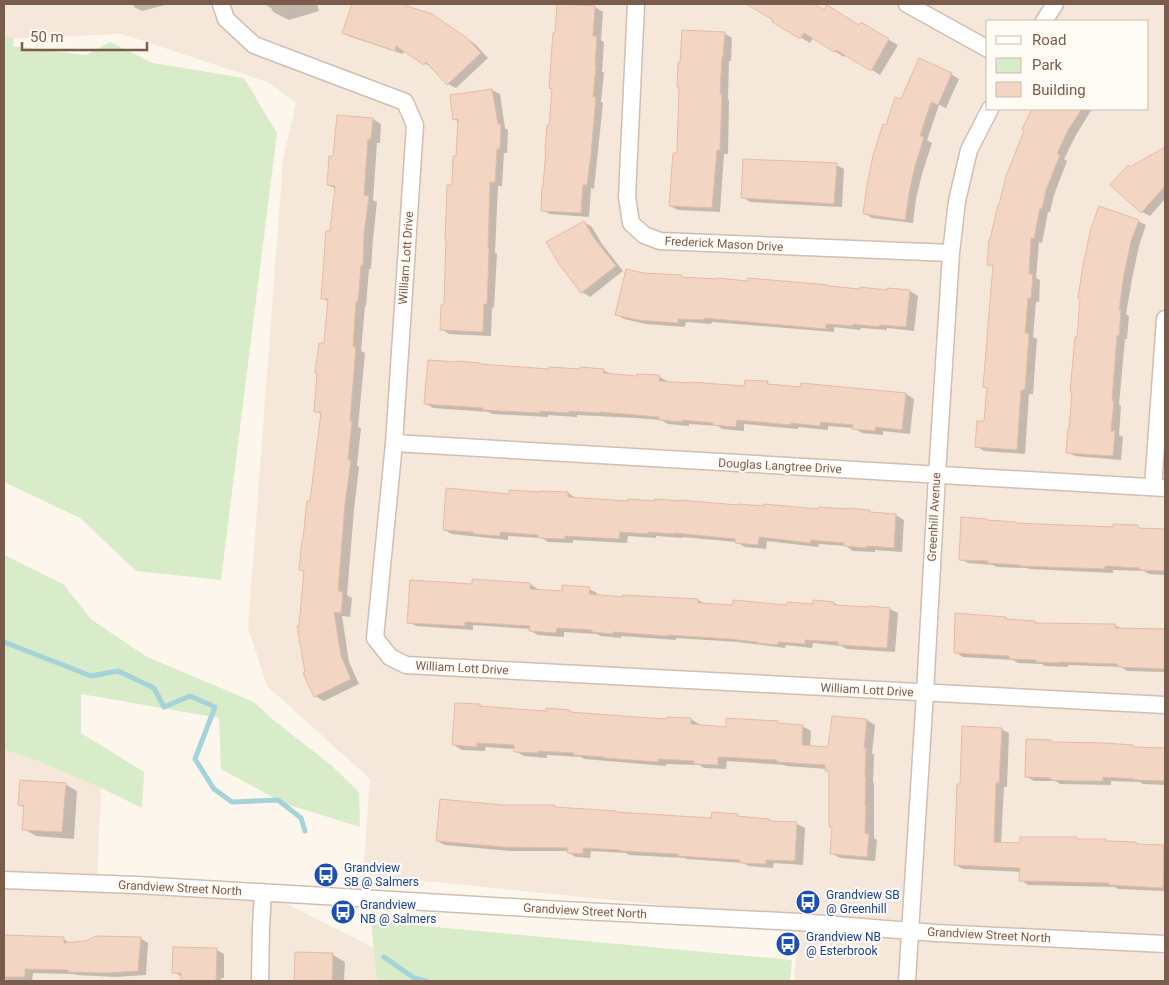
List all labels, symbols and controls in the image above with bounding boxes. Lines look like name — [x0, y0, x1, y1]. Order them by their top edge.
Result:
scale bar — [22, 20, 148, 52]
legend — [986, 20, 1149, 110]
text: 50 m — [30, 28, 64, 46]
text: Road — [1032, 31, 1066, 49]
text: Park — [1032, 56, 1063, 74]
text: Building — [1032, 81, 1086, 99]
street label: William Lott Drive — [396, 211, 416, 305]
street label: Frederick Mason Drive — [664, 234, 784, 254]
street label: Douglas Langtree Drive — [718, 456, 842, 476]
street label: Greenhill Avenue — [925, 472, 943, 562]
street label: William Lott Drive — [415, 659, 509, 677]
street label: William Lott Drive — [820, 681, 914, 699]
place label: Grandview SB @ Salmers — [344, 861, 419, 889]
bus stop icon: Grandview SB @ Salmers — [313, 862, 339, 888]
street label: Grandview Street North — [118, 878, 242, 898]
place label: Grandview SB @ Greenhill — [826, 888, 900, 916]
bus stop icon: Grandview SB @ Greenhill — [795, 889, 821, 915]
place label: Grandview NB @ Salmers — [360, 898, 436, 926]
bus stop icon: Grandview NB @ Salmers — [330, 899, 356, 925]
street label: Grandview Street North — [523, 901, 647, 921]
street label: Grandview Street North — [927, 925, 1051, 945]
place label: Grandview NB @ Esterbrook — [806, 930, 881, 958]
bus stop icon: Grandview NB @ Esterbrook — [775, 931, 801, 957]

